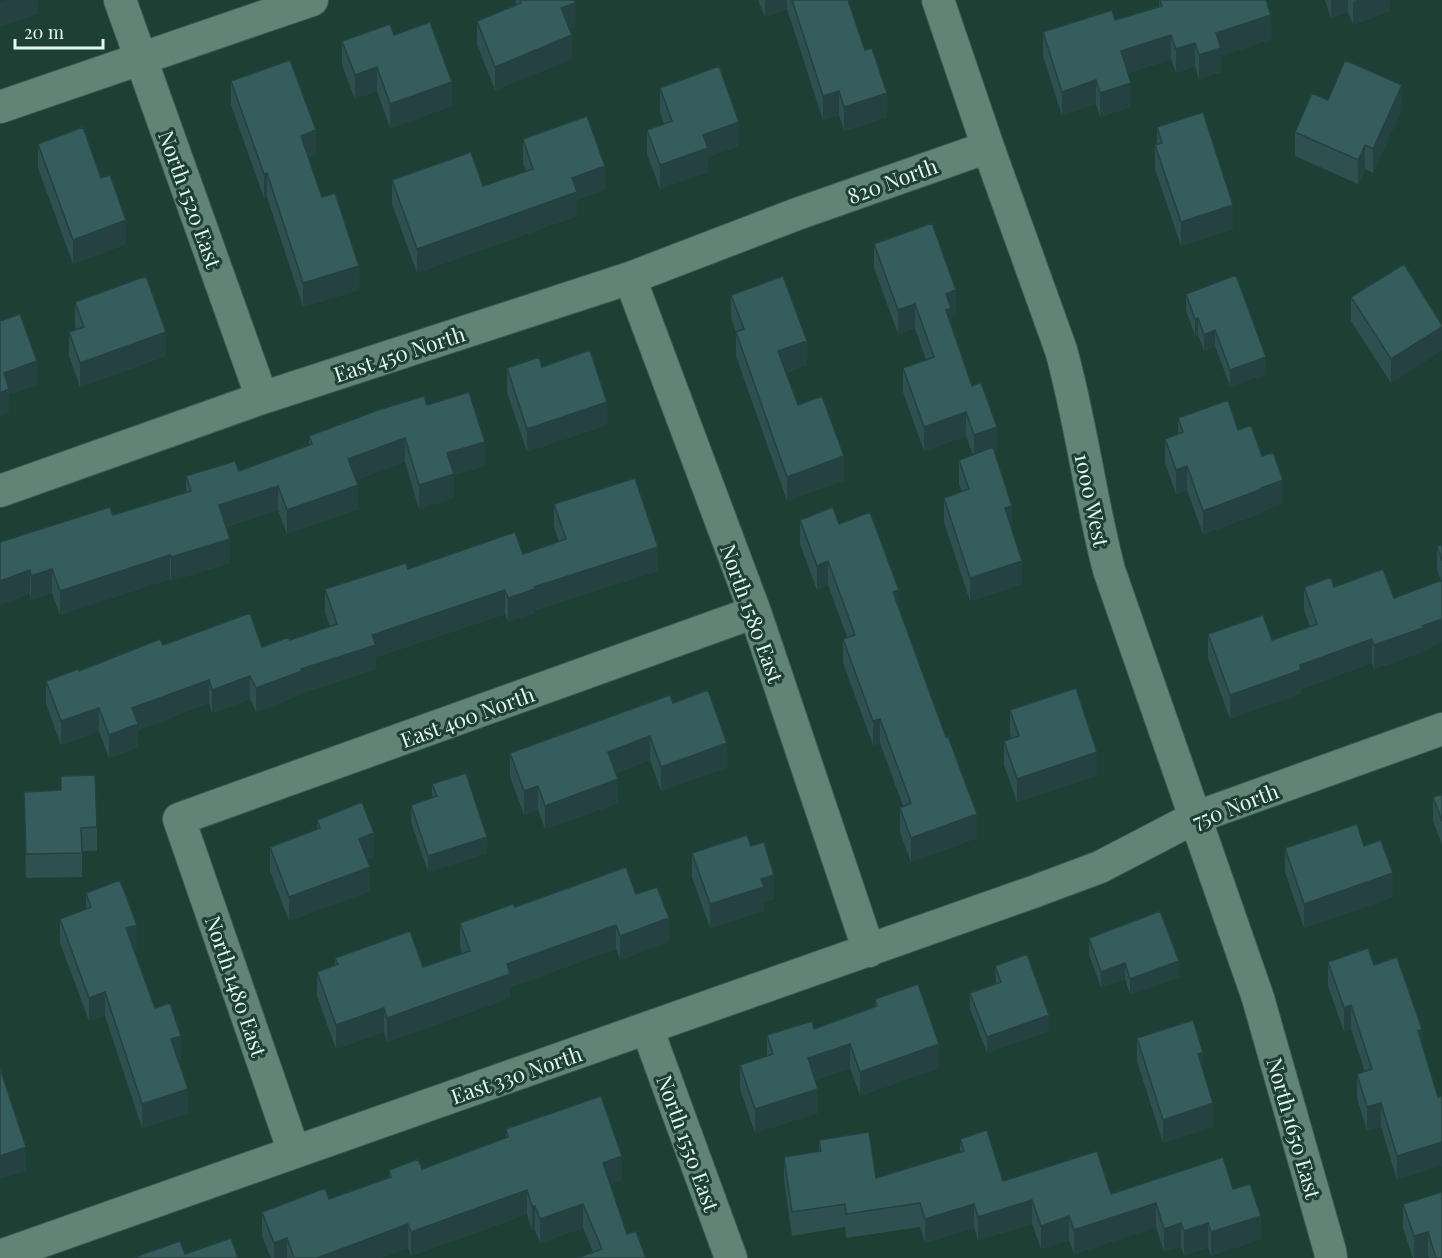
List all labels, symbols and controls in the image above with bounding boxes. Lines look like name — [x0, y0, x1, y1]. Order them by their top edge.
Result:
scale bar — [15, 12, 104, 50]
text: 20 m — [24, 20, 64, 44]
street label: North 1520 East — [153, 126, 229, 272]
street label: 820 North — [843, 151, 942, 209]
street label: East 450 North — [330, 318, 469, 387]
street label: 1000 West — [1069, 451, 1117, 550]
street label: North 1580 East — [715, 540, 791, 687]
street label: East 400 North — [396, 679, 538, 753]
street label: 750 North — [1188, 776, 1283, 834]
street label: North 1480 East — [200, 912, 274, 1061]
street label: East 330 North — [447, 1038, 586, 1110]
street label: North 1650 East — [1261, 1054, 1329, 1202]
street label: North 1550 East — [651, 1071, 727, 1216]

